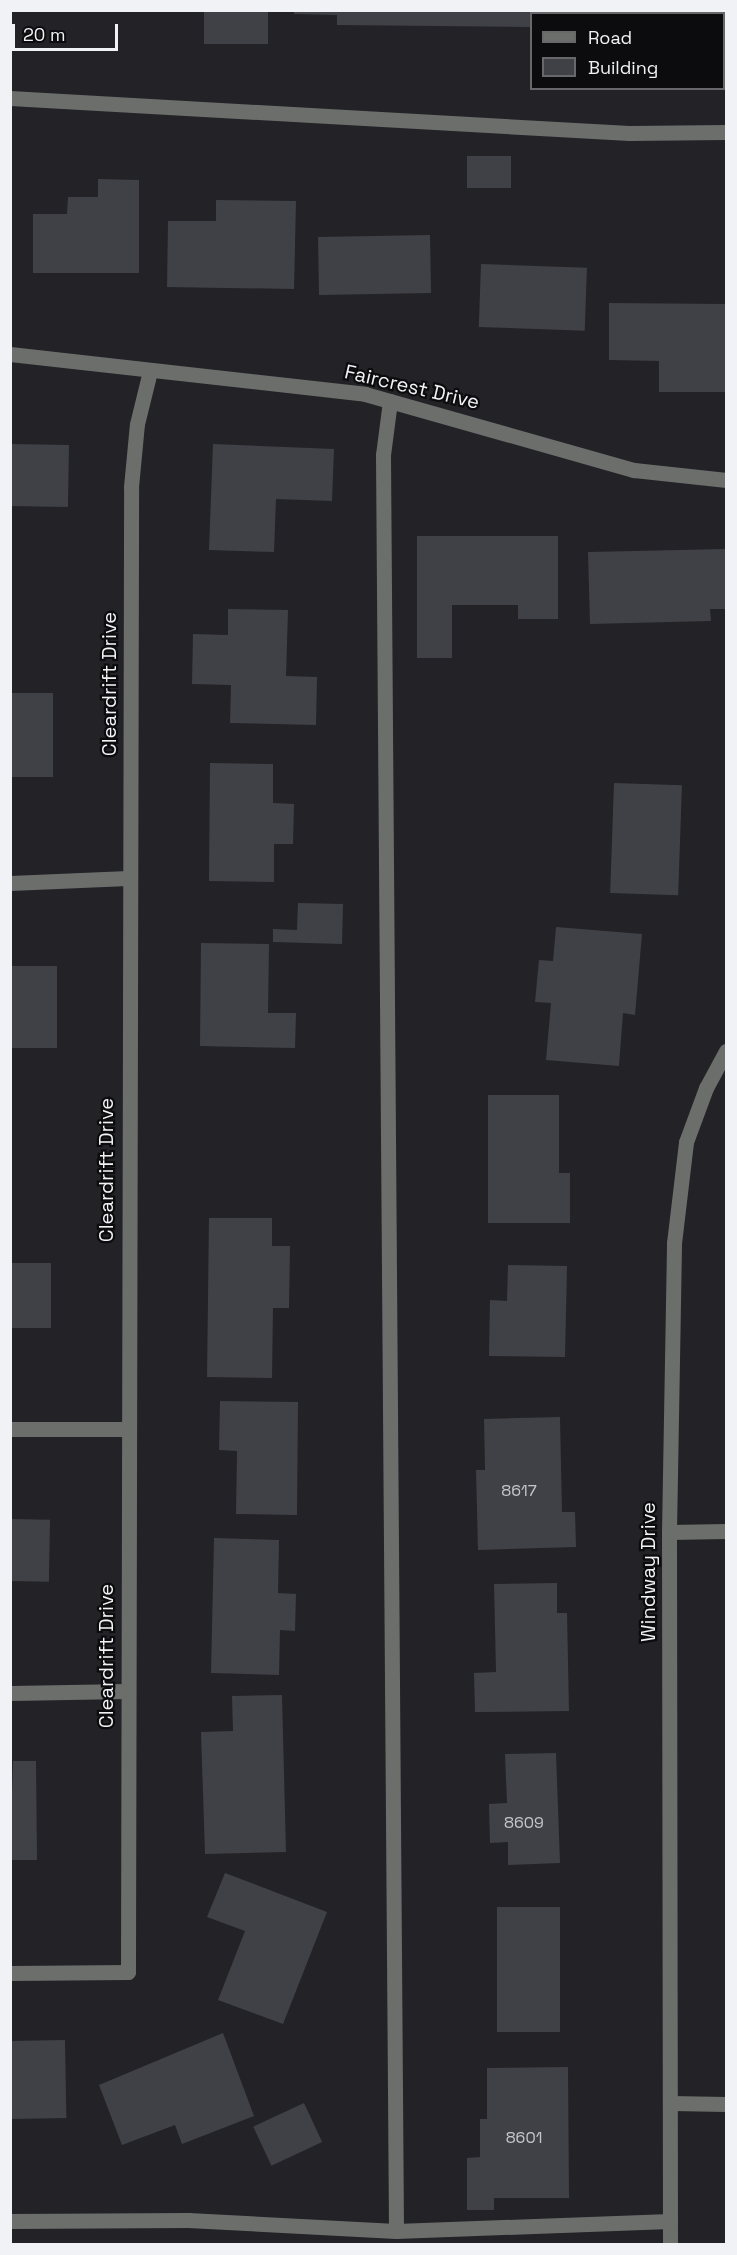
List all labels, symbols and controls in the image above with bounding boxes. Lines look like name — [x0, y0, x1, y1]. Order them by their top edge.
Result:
scale bar — [15, 12, 122, 50]
legend — [530, 12, 725, 90]
text: 20 m — [23, 23, 66, 46]
text: Road — [588, 26, 632, 49]
text: Building — [588, 56, 658, 79]
street label: Faircrest Drive — [342, 360, 482, 414]
street label: Cleardrift Drive — [97, 612, 121, 756]
street label: Cleardrift Drive — [94, 1098, 118, 1242]
house number: 8617 — [501, 1481, 537, 1501]
street label: Windway Drive — [636, 1502, 660, 1642]
street label: Cleardrift Drive — [94, 1584, 118, 1728]
house number: 8609 — [504, 1813, 544, 1833]
house number: 8601 — [506, 2128, 542, 2148]

